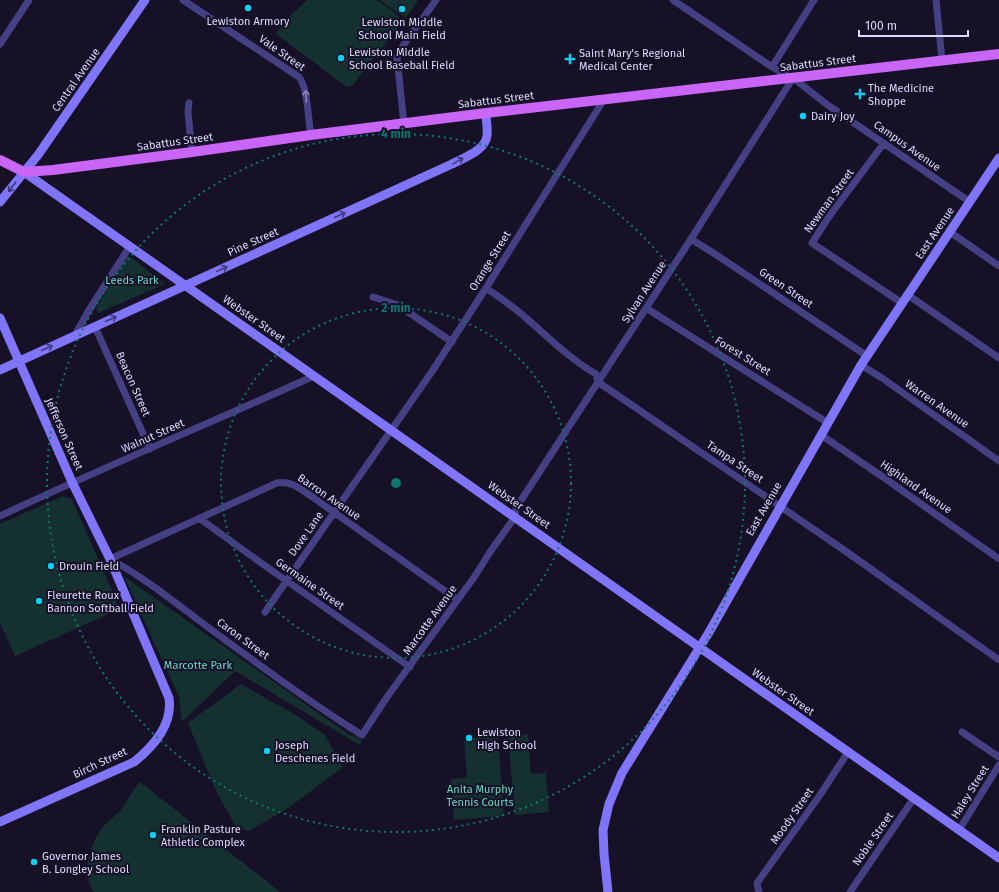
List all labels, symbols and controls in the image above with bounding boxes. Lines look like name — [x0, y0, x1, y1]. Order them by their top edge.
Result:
marker: Lewiston Armory — [243, 3, 253, 13]
marker: Lewiston Middle School Main Field — [397, 4, 407, 14]
scale bar — [859, 12, 968, 38]
place label: Lewiston Armory — [207, 15, 290, 28]
place label: Lewiston Middle School Main Field — [358, 16, 446, 42]
text: 100 m — [865, 19, 897, 33]
street label: Vale Street — [256, 32, 308, 74]
street label: Central Avenue — [49, 46, 103, 114]
place label: Lewiston Middle School Baseball Field — [349, 46, 455, 72]
place label: Saint Mary's Regional Medical Center — [579, 47, 685, 73]
street label: Sabattus Street — [779, 52, 857, 74]
marker: Lewiston Middle School Baseball Field — [336, 53, 346, 63]
marker: Saint Mary's Regional Medical Center — [564, 53, 576, 65]
place label: The Medicine Shoppe — [868, 82, 934, 108]
street label: Sabattus Street — [457, 89, 535, 111]
marker: The Medicine Shoppe — [855, 89, 865, 99]
one-way arrow — [302, 90, 309, 103]
place label: Dairy Joy — [811, 110, 855, 123]
marker: Dairy Joy — [798, 111, 808, 121]
street label: Campus Avenue — [871, 118, 943, 174]
text: 4 min — [381, 127, 411, 141]
street label: Sabattus Street — [136, 130, 214, 154]
one-way arrow — [452, 156, 464, 164]
street label: Newman Street — [801, 166, 857, 236]
one-way arrow — [8, 181, 16, 192]
street label: East Avenue — [913, 204, 957, 262]
one-way arrow — [333, 211, 345, 218]
street label: Pine Street — [225, 225, 281, 259]
street label: Orange Street — [466, 229, 514, 293]
street label: Sylvan Avenue — [619, 258, 669, 326]
one-way arrow — [215, 265, 227, 272]
street label: Green Street — [757, 265, 815, 311]
park label: Leeds Park — [105, 274, 159, 287]
street label: Webster Street — [220, 293, 288, 345]
text: 2 min — [381, 301, 411, 315]
one-way arrow — [105, 315, 117, 323]
street label: Forest Street — [713, 334, 773, 378]
one-way arrow — [41, 344, 53, 351]
street label: Beacon Street — [113, 350, 153, 418]
street label: Warren Avenue — [903, 377, 971, 431]
street label: Jefferson Street — [42, 396, 86, 472]
street label: Walnut Street — [120, 416, 186, 456]
street label: Tampa Street — [704, 438, 766, 486]
street label: Highland Avenue — [878, 457, 954, 517]
street label: Barron Avenue — [295, 471, 363, 523]
centre of rings — [389, 476, 403, 490]
street label: Webster Street — [485, 479, 553, 531]
street label: East Avenue — [743, 480, 785, 538]
street label: Dove Lane — [286, 509, 326, 559]
street label: Germaine Street — [273, 555, 347, 613]
place label: Drouin Field — [59, 560, 119, 573]
marker: Drouin Field — [46, 561, 56, 571]
street label: Marcotte Avenue — [400, 583, 460, 657]
place label: Fleurette Roux Bannon Softball Field — [47, 589, 154, 615]
marker: Fleurette Roux Bannon Softball Field — [34, 596, 44, 606]
street label: Caron Street — [214, 616, 272, 662]
park label: Marcotte Park — [164, 659, 232, 672]
street label: Webster Street — [749, 666, 817, 718]
place label: Lewiston High School — [477, 726, 536, 752]
marker: Lewiston High School — [464, 733, 474, 743]
place label: Joseph Deschenes Field — [275, 739, 355, 765]
street label: Birch Street — [71, 745, 129, 781]
marker: Joseph Deschenes Field — [262, 746, 272, 756]
street label: Haley Street — [948, 763, 992, 821]
park label: Anita Murphy Tennis Courts — [446, 783, 514, 809]
street label: Moody Street — [768, 785, 816, 847]
street label: Noble Street — [850, 810, 896, 868]
place label: Franklin Pasture Athletic Complex — [161, 823, 246, 849]
marker: Franklin Pasture Athletic Complex — [148, 830, 158, 840]
place label: Governor James B. Longley School — [42, 850, 129, 876]
marker: Governor James B. Longley School — [29, 857, 39, 867]

